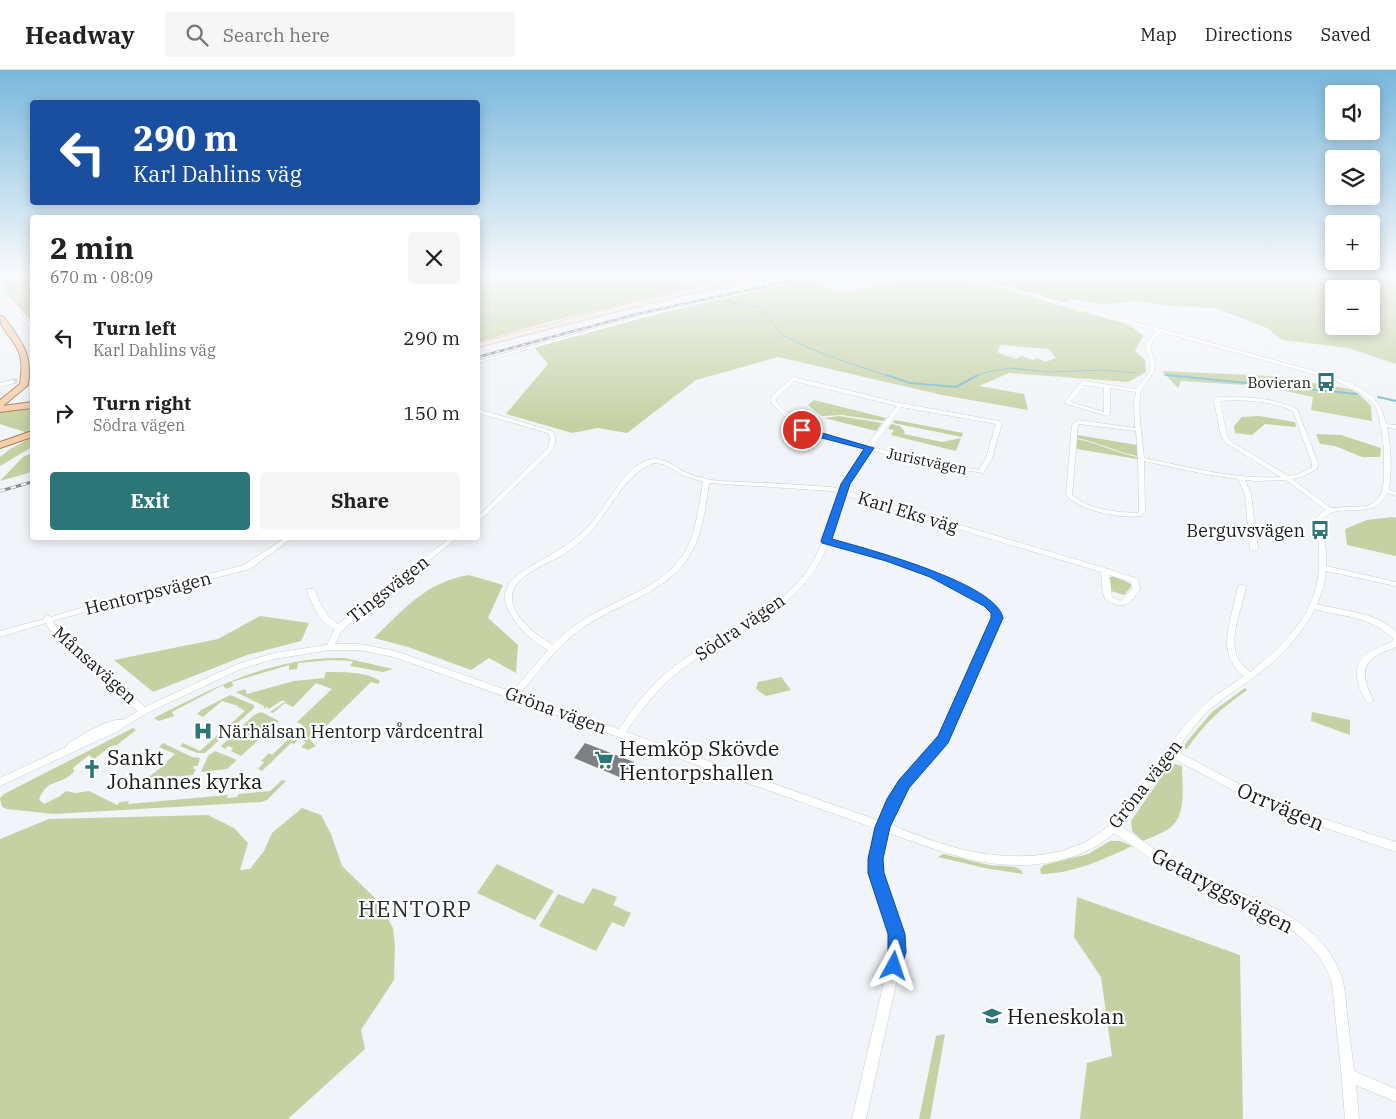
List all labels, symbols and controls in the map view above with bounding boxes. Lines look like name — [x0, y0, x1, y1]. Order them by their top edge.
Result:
search box — [165, 12, 515, 57]
text: Headway — [25, 19, 135, 51]
icon: search — [183, 21, 211, 49]
text: Search here — [223, 23, 330, 47]
text: Map — [1140, 23, 1177, 46]
text: Directions — [1205, 23, 1293, 46]
text: Saved — [1321, 23, 1371, 46]
map controls — [1325, 85, 1380, 335]
button: sound — [1325, 85, 1380, 140]
text: 290 m — [133, 115, 238, 161]
icon: left — [50, 120, 115, 185]
button: layers — [1325, 150, 1380, 205]
text: Karl Dahlins väg — [133, 159, 302, 188]
button: + — [1325, 215, 1380, 270]
text: 2 min — [50, 228, 134, 267]
button: close — [408, 232, 460, 284]
text: 670 m · 08:09 — [50, 267, 153, 287]
button: − — [1325, 280, 1380, 335]
text: Turn left — [93, 316, 176, 340]
icon: left — [50, 324, 78, 352]
text: 290 m — [403, 326, 460, 350]
text: Karl Dahlins väg — [93, 340, 216, 360]
bus stop icon: Bovieran — [1315, 371, 1337, 393]
place label: Bovieran — [1247, 373, 1311, 392]
text: Turn right — [93, 391, 191, 415]
icon: right — [50, 399, 78, 427]
text: 150 m — [403, 401, 460, 425]
pin — [781, 409, 823, 451]
text: Södra vägen — [93, 415, 185, 435]
icon: arrive — [788, 416, 816, 444]
street label: Juristvägen — [885, 443, 969, 479]
button: Exit — [50, 472, 250, 530]
button: Share — [260, 472, 460, 530]
street label: Karl Eks väg — [855, 486, 961, 538]
place label: Berguvsvägen — [1186, 519, 1305, 542]
bus stop icon: Berguvsvägen — [1309, 519, 1331, 541]
street label: Tingsvägen — [343, 550, 433, 628]
street label: Hentorpsvägen — [82, 566, 214, 620]
street label: Södra vägen — [691, 588, 789, 666]
street label: Månsavägen — [48, 621, 142, 709]
street label: Gröna vägen — [502, 681, 610, 739]
hospital icon: Närhälsan Hentorp vårdcentral — [192, 720, 214, 742]
place label: Närhälsan Hentorp vårdcentral — [218, 720, 483, 743]
place label: Hemköp Skövde Hentorpshallen — [619, 734, 779, 786]
street label: Gröna vägen — [1103, 735, 1187, 833]
place label: Sankt Johannes kyrka — [107, 743, 263, 795]
supermarket icon: Hemköp Skövde Hentorpshallen — [593, 749, 615, 771]
church icon: Sankt Johannes kyrka — [81, 758, 103, 780]
street label: Orrvägen — [1233, 775, 1329, 837]
street label: Getaryggsvägen — [1147, 841, 1299, 939]
district label: HENTORP — [358, 894, 472, 923]
position arrow — [867, 939, 919, 991]
place label: Heneskolan — [1007, 1002, 1125, 1030]
school or university icon: Heneskolan — [981, 1005, 1003, 1027]

